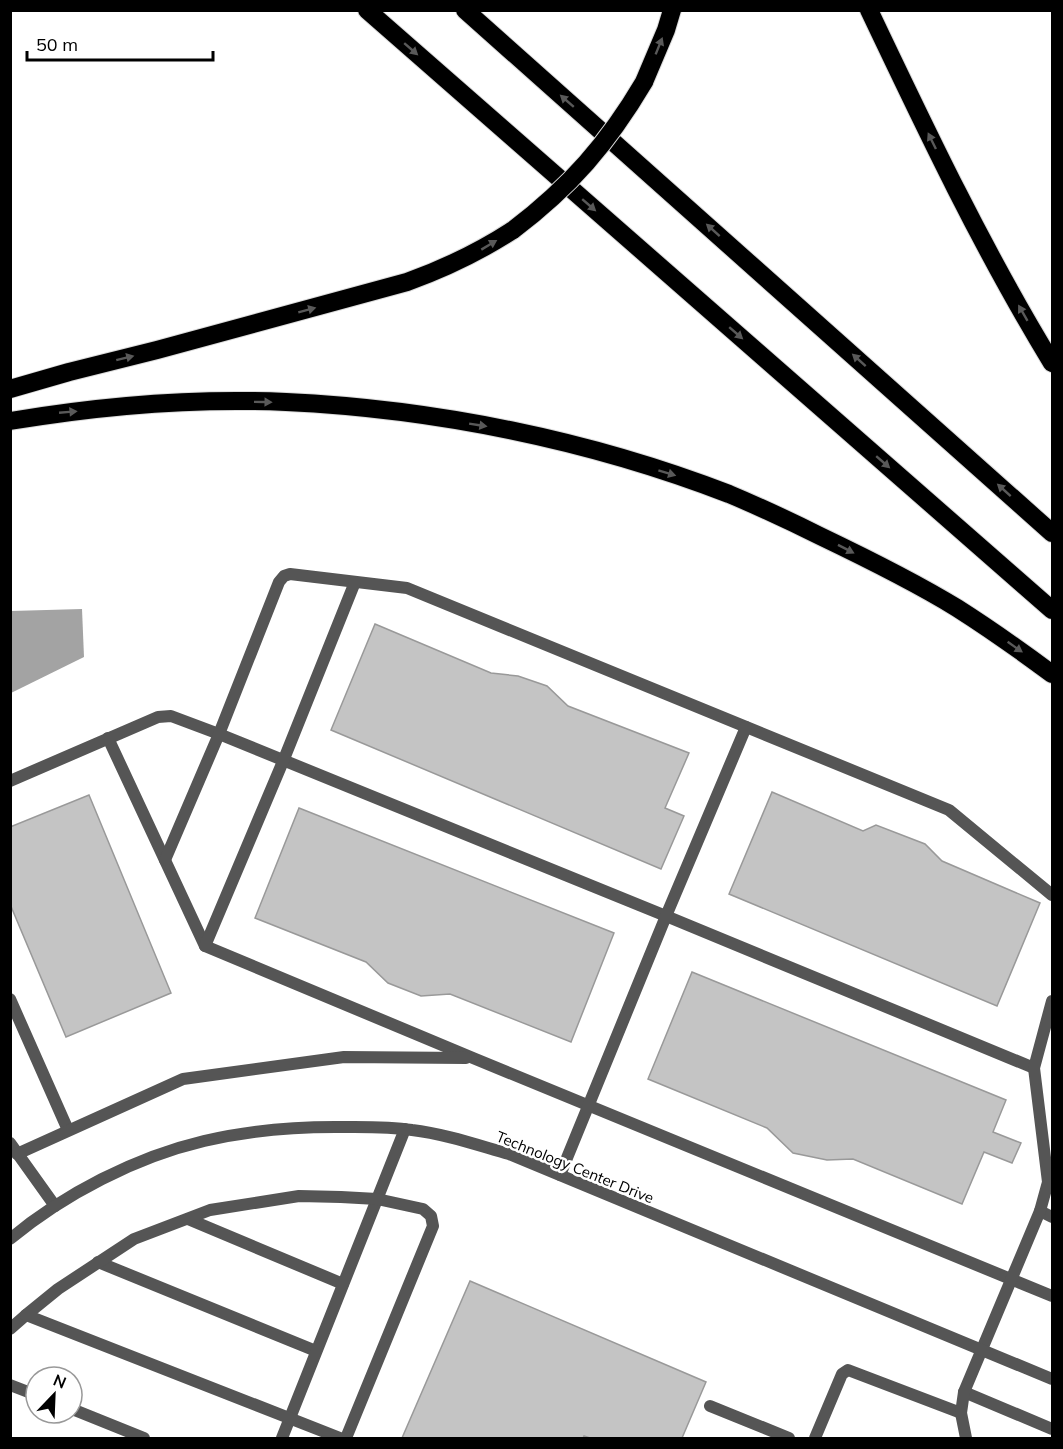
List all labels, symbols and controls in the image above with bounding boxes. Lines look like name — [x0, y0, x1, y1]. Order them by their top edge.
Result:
scale bar — [27, 24, 213, 62]
text: 50 m — [36, 33, 78, 56]
one-way arrow — [654, 37, 664, 55]
one-way arrow — [403, 42, 418, 55]
one-way arrow — [560, 95, 575, 108]
one-way arrow — [927, 132, 936, 149]
one-way arrow — [581, 198, 596, 211]
one-way arrow — [706, 224, 721, 237]
one-way arrow — [481, 239, 497, 250]
one-way arrow — [297, 305, 316, 315]
one-way arrow — [1017, 305, 1028, 321]
one-way arrow — [728, 327, 744, 340]
one-way arrow — [116, 353, 135, 363]
one-way arrow — [852, 354, 867, 367]
one-way arrow — [253, 397, 272, 407]
one-way arrow — [59, 407, 78, 417]
one-way arrow — [469, 421, 488, 430]
one-way arrow — [875, 455, 890, 468]
one-way arrow — [658, 469, 676, 478]
one-way arrow — [997, 483, 1012, 497]
one-way arrow — [838, 544, 855, 554]
one-way arrow — [1006, 641, 1022, 653]
street label: Technology Center Drive — [493, 1127, 657, 1207]
north arrow — [24, 1365, 84, 1425]
text: N — [50, 1370, 69, 1393]

